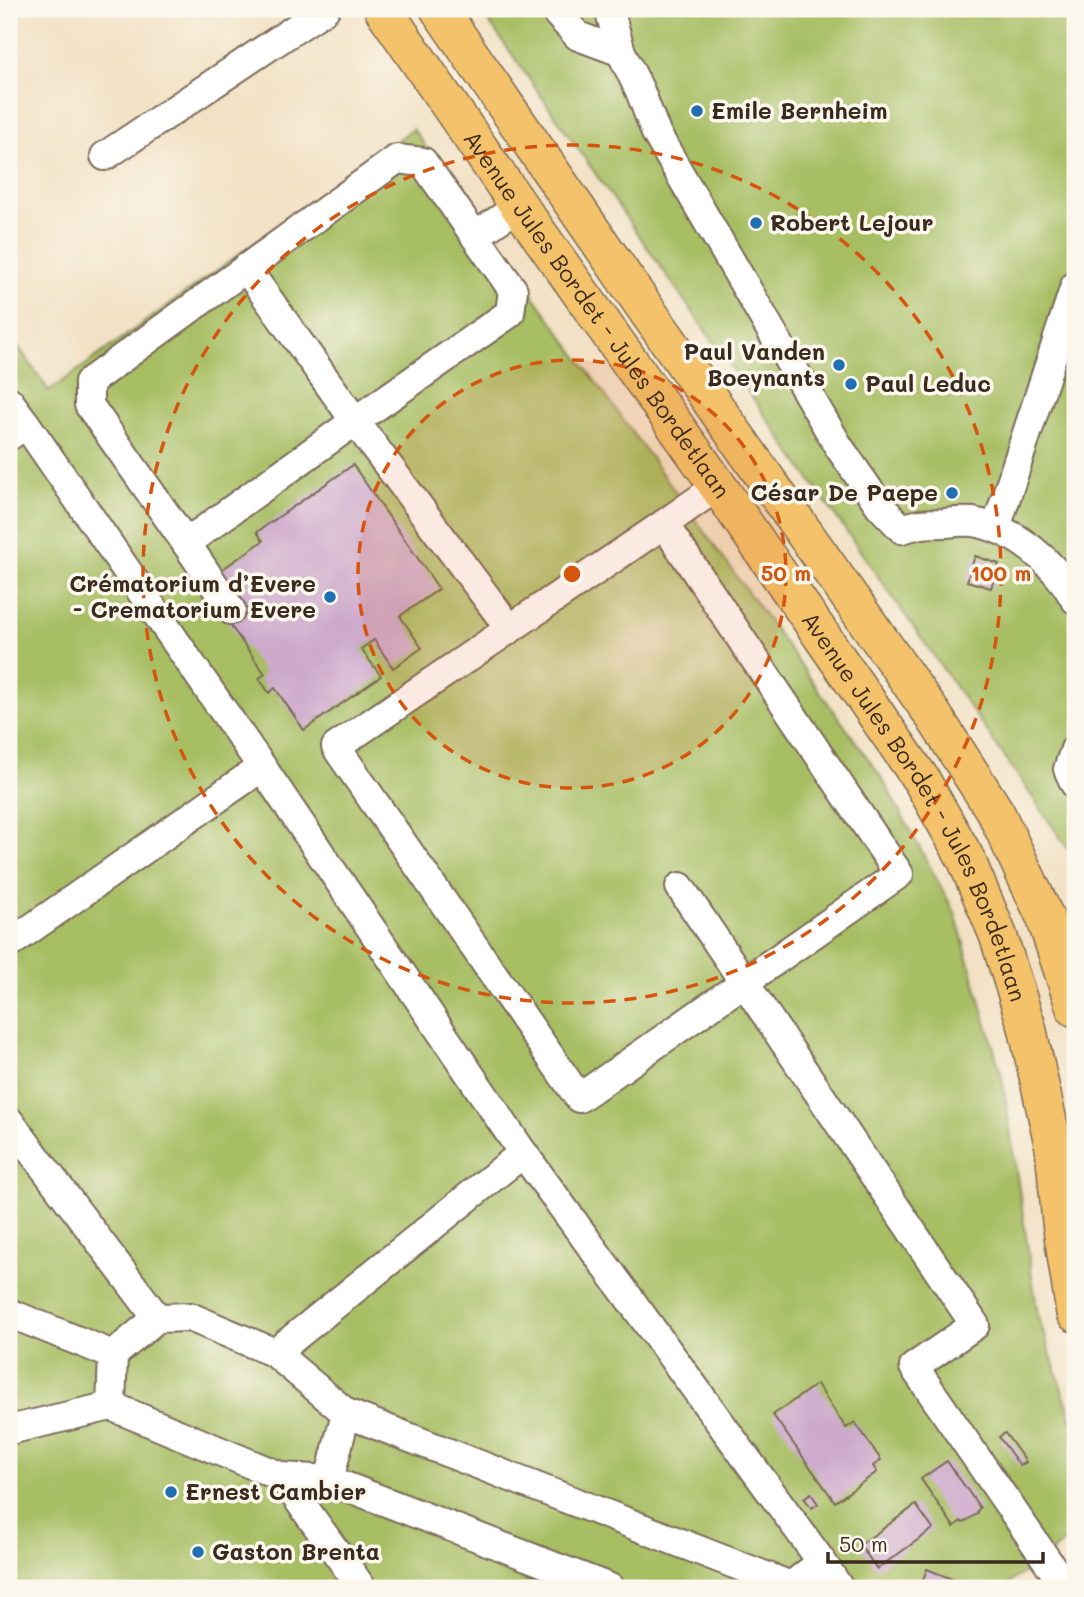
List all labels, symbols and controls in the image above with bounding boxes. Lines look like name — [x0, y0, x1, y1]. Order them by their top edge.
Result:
place label: Emile Bernheim — [711, 95, 887, 125]
marker: Emile Bernheim — [689, 103, 705, 119]
street label: Avenue Jules Bordet - Jules Bordetlaan — [457, 124, 738, 504]
place label: Robert Lejour — [770, 207, 934, 237]
marker: Robert Lejour — [748, 215, 764, 231]
place label: Paul Vanden Boeynants — [683, 336, 825, 392]
marker: Paul Vanden Boeynants — [831, 357, 847, 373]
place label: Paul Leduc — [865, 368, 991, 398]
marker: Paul Leduc — [843, 376, 859, 392]
place label: César De Paepe — [751, 477, 938, 507]
marker: César De Paepe — [944, 485, 960, 501]
text: 50 m — [761, 559, 811, 586]
text: 100 m — [971, 559, 1031, 586]
centre of rings — [560, 562, 584, 586]
place label: Crématorium d’Evere - Crematorium Evere — [69, 568, 316, 624]
marker: Crématorium d’Evere - Crematorium Evere — [322, 589, 338, 605]
street label: Avenue Jules Bordet - Jules Bordetlaan — [795, 606, 1034, 1005]
place label: Ernest Cambier — [185, 1476, 366, 1506]
marker: Ernest Cambier — [163, 1484, 179, 1500]
scale bar — [828, 1520, 1044, 1564]
text: 50 m — [839, 1530, 888, 1557]
place label: Gaston Brenta — [212, 1536, 380, 1566]
marker: Gaston Brenta — [190, 1544, 206, 1560]

